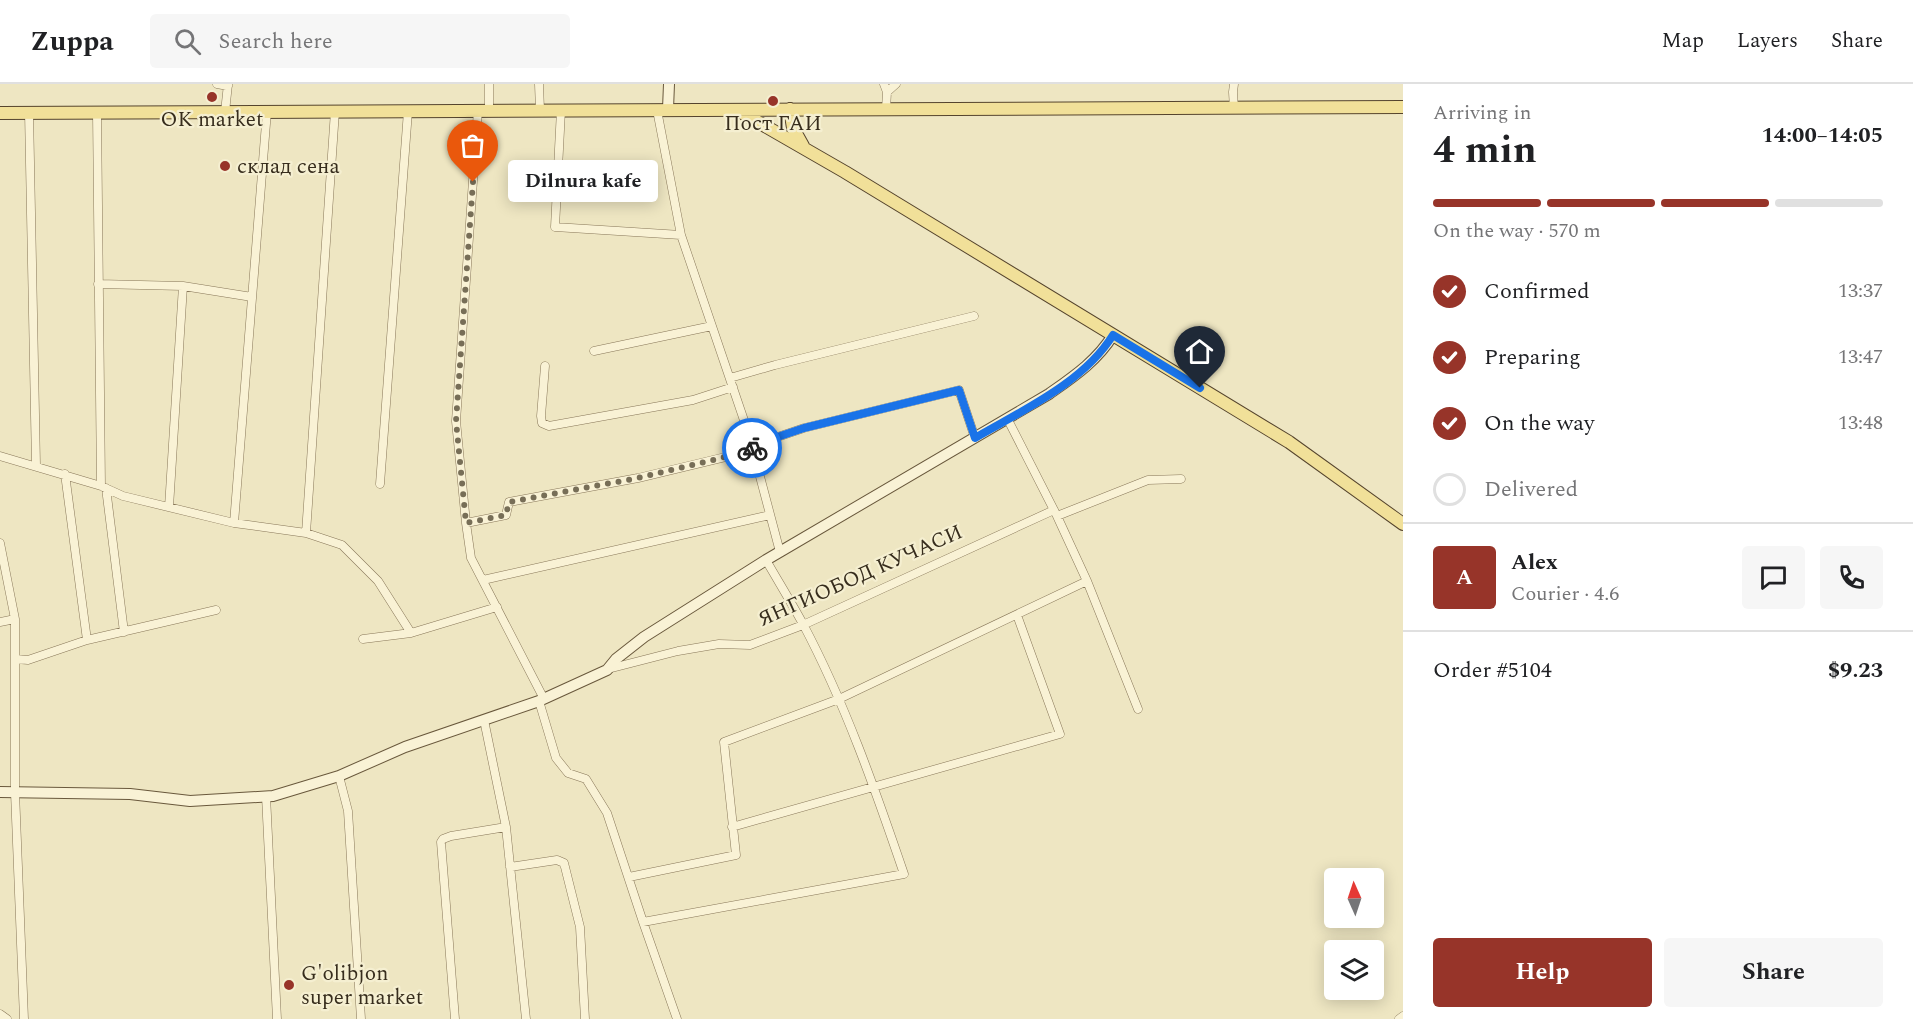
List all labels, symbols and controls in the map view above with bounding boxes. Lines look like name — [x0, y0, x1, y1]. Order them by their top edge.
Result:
search box — [150, 14, 570, 68]
text: Zuppa — [30, 20, 114, 63]
icon: search — [171, 25, 204, 58]
text: Search here — [219, 25, 333, 58]
text: Map — [1662, 25, 1704, 57]
text: Layers — [1737, 25, 1798, 57]
text: Share — [1831, 25, 1883, 57]
marker: OK market — [205, 90, 219, 104]
marker: Пост ГАИ — [766, 94, 780, 108]
text: Arriving in — [1433, 98, 1531, 128]
place label: OK market — [161, 104, 263, 136]
place label: Пост ГАИ — [724, 108, 822, 140]
text: 14:00–14:05 — [1761, 119, 1883, 152]
pin — [447, 120, 498, 182]
text: 4 min — [1433, 121, 1537, 180]
icon: bag — [456, 129, 489, 162]
place label: склад сена — [237, 151, 340, 183]
marker: склад сена — [218, 159, 232, 173]
callout: Dilnura kafe — [509, 161, 659, 203]
text: Dilnura kafe — [525, 166, 641, 196]
text: On the way · 570 m — [1433, 216, 1601, 246]
icon: check — [1433, 275, 1466, 308]
text: Confirmed — [1484, 275, 1590, 308]
text: 13:37 — [1838, 276, 1883, 306]
pin — [1174, 326, 1225, 388]
icon: home — [1183, 335, 1216, 368]
icon: check — [1433, 341, 1466, 374]
text: Preparing — [1484, 341, 1581, 374]
text: 13:47 — [1838, 342, 1883, 372]
icon: check — [1433, 407, 1466, 440]
text: On the way — [1484, 407, 1595, 440]
text: 13:48 — [1838, 408, 1883, 438]
courier — [722, 418, 782, 478]
icon: bike — [736, 432, 769, 465]
text: Delivered — [1484, 473, 1578, 506]
street label: ЯНГИОБОД КУЧАСИ — [753, 516, 968, 636]
text: Alex — [1511, 546, 1558, 579]
button: chat — [1742, 546, 1805, 609]
button: phone — [1820, 546, 1883, 609]
text: A — [1456, 561, 1473, 594]
text: Courier · 4.6 — [1511, 579, 1619, 609]
text: Order #5104 — [1433, 654, 1552, 687]
text: $9.23 — [1828, 654, 1883, 687]
north arrow — [1324, 868, 1384, 928]
map controls — [1324, 868, 1384, 1000]
button: Help — [1433, 938, 1652, 1007]
button: Share — [1664, 938, 1883, 1007]
button: layers — [1324, 940, 1384, 1000]
place label: G'olibjon super market — [301, 958, 423, 1014]
marker: G'olibjon super market — [282, 978, 296, 992]

